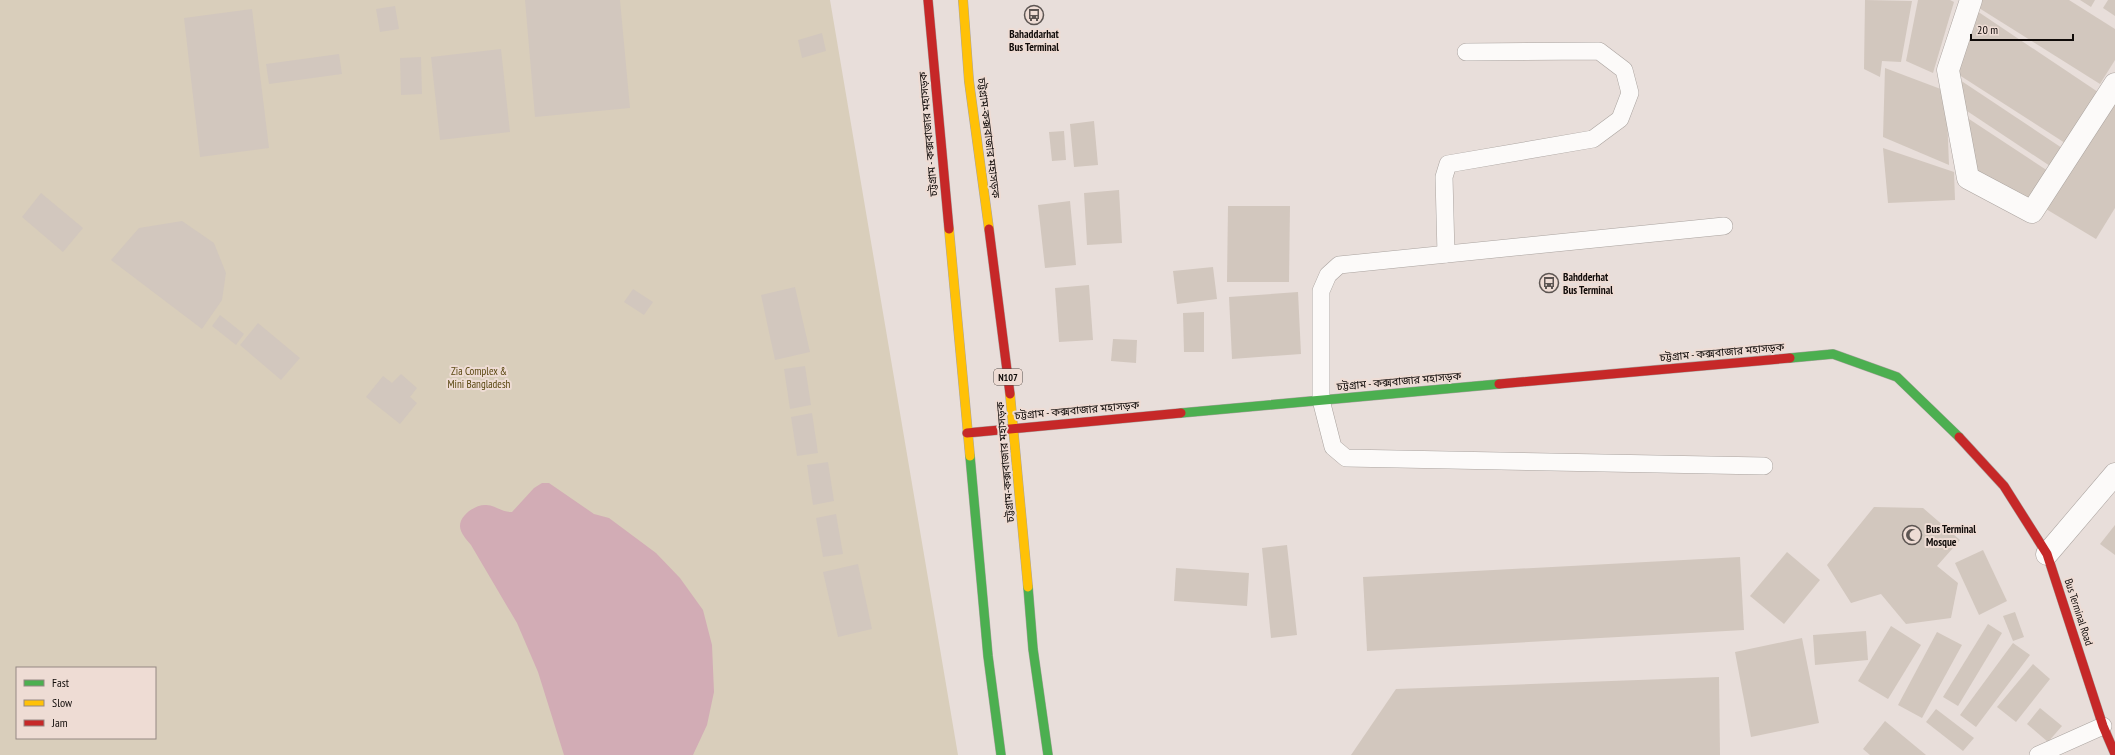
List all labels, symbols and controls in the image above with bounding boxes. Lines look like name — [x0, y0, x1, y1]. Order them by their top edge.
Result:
bus stop icon: Bahaddarhat Bus Terminal — [1023, 4, 1045, 26]
scale bar — [1971, 16, 2073, 42]
text: 20 m — [1977, 22, 1998, 37]
place label: Bahaddarhat Bus Terminal — [1009, 27, 1060, 54]
street label: চট্টগ্রাম - কক্সবাজার মহাসড়ক — [916, 71, 941, 198]
street label: চট্টগ্রাম-কক্সবাজার মহাসড়ক — [975, 76, 1003, 199]
place label: Bahdderhat Bus Terminal — [1563, 270, 1613, 297]
bus stop icon: Bahdderhat Bus Terminal — [1538, 272, 1560, 294]
street label: চট্টগ্রাম - কক্সবাজার মহাসড়ক — [1658, 340, 1785, 365]
park label: Zia Complex & Mini Bangladesh — [448, 364, 511, 391]
road number: N107 — [994, 369, 1022, 385]
street label: চট্টগ্রাম - কক্সবাজার মহাসড়ক — [1335, 369, 1462, 394]
street label: চট্টগ্রাম - কক্সবাজার মহাসড়ক — [1013, 398, 1140, 423]
street label: চট্টগ্রাম-কক্সবাজার মহাসড়ক — [993, 401, 1017, 524]
place label: Bus Terminal Mosque — [1926, 522, 1976, 549]
mosque icon: Bus Terminal Mosque — [1901, 524, 1923, 546]
street label: Bus Terminal Road — [2062, 577, 2096, 647]
legend — [16, 667, 156, 739]
text: Fast — [52, 675, 70, 690]
text: Slow — [52, 695, 73, 710]
text: Jam — [51, 715, 68, 730]

